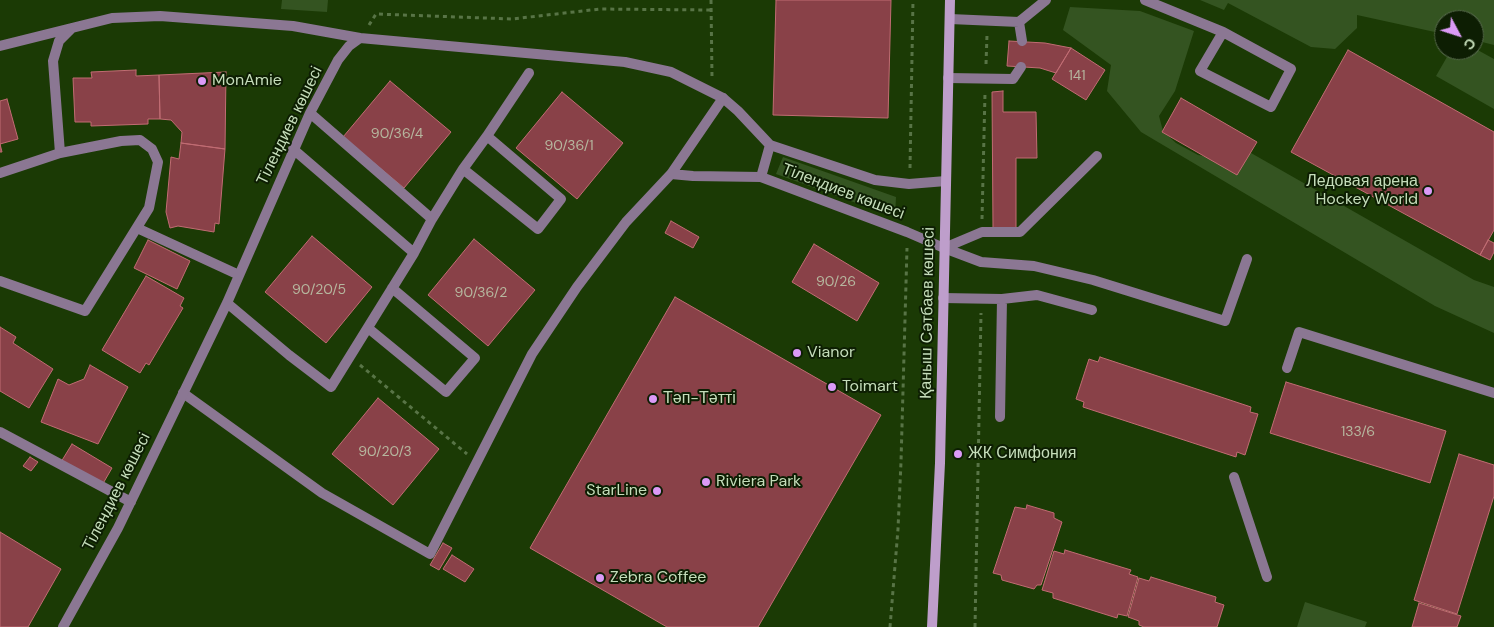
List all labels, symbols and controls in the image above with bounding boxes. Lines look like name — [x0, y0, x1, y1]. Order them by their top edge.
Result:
north arrow — [1434, 10, 1484, 60]
text: С — [1460, 34, 1480, 54]
street label: Тілендиев көшесі — [253, 64, 327, 188]
house number: 141 — [1068, 68, 1086, 84]
place label: MonAmie — [212, 71, 282, 91]
marker: MonAmie — [196, 75, 208, 87]
house number: 90/36/4 — [371, 126, 423, 142]
house number: 90/36/1 — [544, 138, 594, 154]
street label: Тілендиев көшесі — [779, 160, 907, 224]
place label: Ледовая арена Hockey World — [1306, 172, 1418, 210]
marker: Ледовая арена Hockey World — [1422, 185, 1434, 197]
street label: Қаныш Сәтбаев көшесі — [917, 227, 939, 399]
house number: 90/26 — [816, 274, 856, 290]
house number: 90/20/5 — [292, 282, 346, 298]
house number: 90/36/2 — [455, 285, 507, 301]
place label: Vianor — [807, 343, 855, 363]
marker: Vianor — [791, 347, 803, 359]
place label: Toimart — [842, 377, 898, 397]
marker: Toimart — [826, 381, 838, 393]
place label: Тәп-Тәтті — [663, 389, 736, 409]
marker: Тәп-Тәтті — [647, 393, 659, 405]
house number: 133/6 — [1341, 424, 1375, 440]
street label: Тілендиев көшесі — [79, 430, 155, 554]
house number: 90/20/3 — [358, 444, 412, 460]
place label: ЖК Симфония — [968, 444, 1076, 464]
marker: ЖК Симфония — [952, 448, 964, 460]
place label: Riviera Park — [716, 472, 801, 492]
marker: Riviera Park — [700, 476, 712, 488]
place label: StarLine — [586, 481, 647, 501]
marker: StarLine — [651, 485, 663, 497]
place label: Zebra Coffee — [610, 568, 706, 588]
marker: Zebra Coffee — [594, 572, 606, 584]

